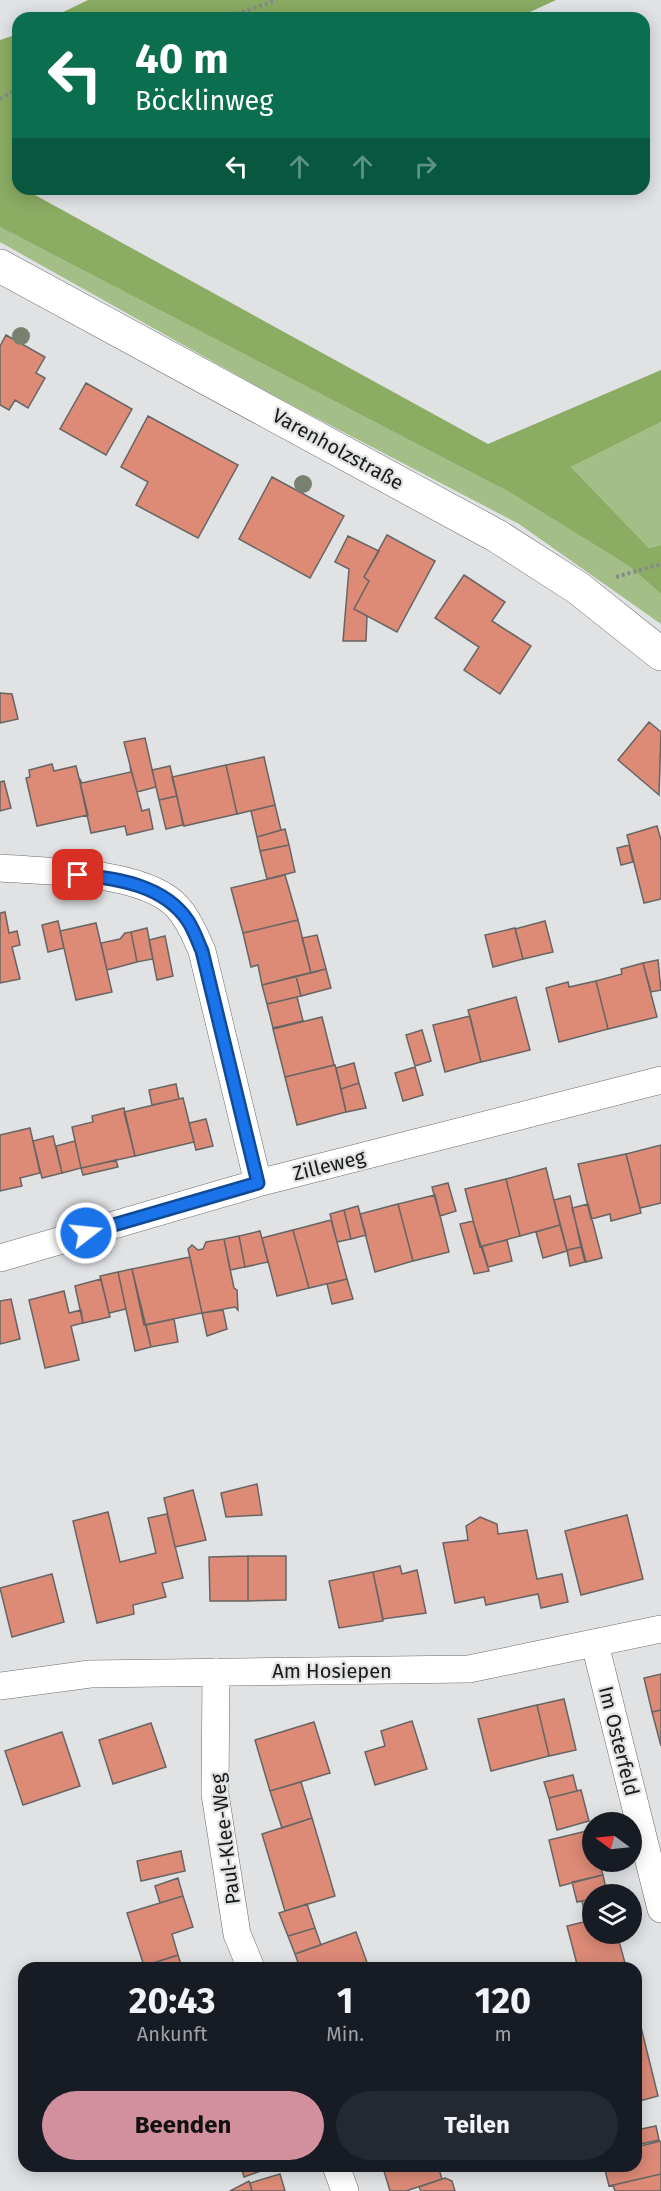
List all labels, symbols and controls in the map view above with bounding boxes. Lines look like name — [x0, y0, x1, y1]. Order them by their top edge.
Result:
text: 40 m — [135, 34, 229, 84]
icon: left — [36, 36, 114, 114]
text: Böcklinweg — [135, 85, 273, 117]
icon: left — [220, 150, 253, 183]
icon: ahead — [283, 150, 316, 183]
icon: ahead — [346, 150, 379, 183]
icon: right — [409, 150, 442, 183]
street label: Varenholzstraße — [268, 403, 408, 495]
pin — [52, 849, 103, 900]
icon: arrive — [61, 858, 94, 891]
street label: Zilleweg — [290, 1144, 368, 1186]
position arrow — [54, 1201, 118, 1265]
street label: Am Hosiepen — [272, 1659, 392, 1683]
street label: Im Osterfeld — [594, 1684, 644, 1798]
street label: Paul-Klee-Weg — [205, 1772, 245, 1906]
north arrow — [582, 1812, 642, 1872]
map controls — [582, 1812, 642, 1944]
button: layers — [582, 1884, 642, 1944]
text: 20:43 — [129, 1979, 215, 2023]
text: 1 — [337, 1979, 353, 2023]
text: 120 — [475, 1979, 531, 2023]
text: Ankunft — [137, 2022, 207, 2046]
text: Min. — [326, 2022, 364, 2046]
text: m — [494, 2022, 512, 2046]
button: Beenden — [42, 2091, 324, 2160]
button: Teilen — [336, 2091, 618, 2160]

